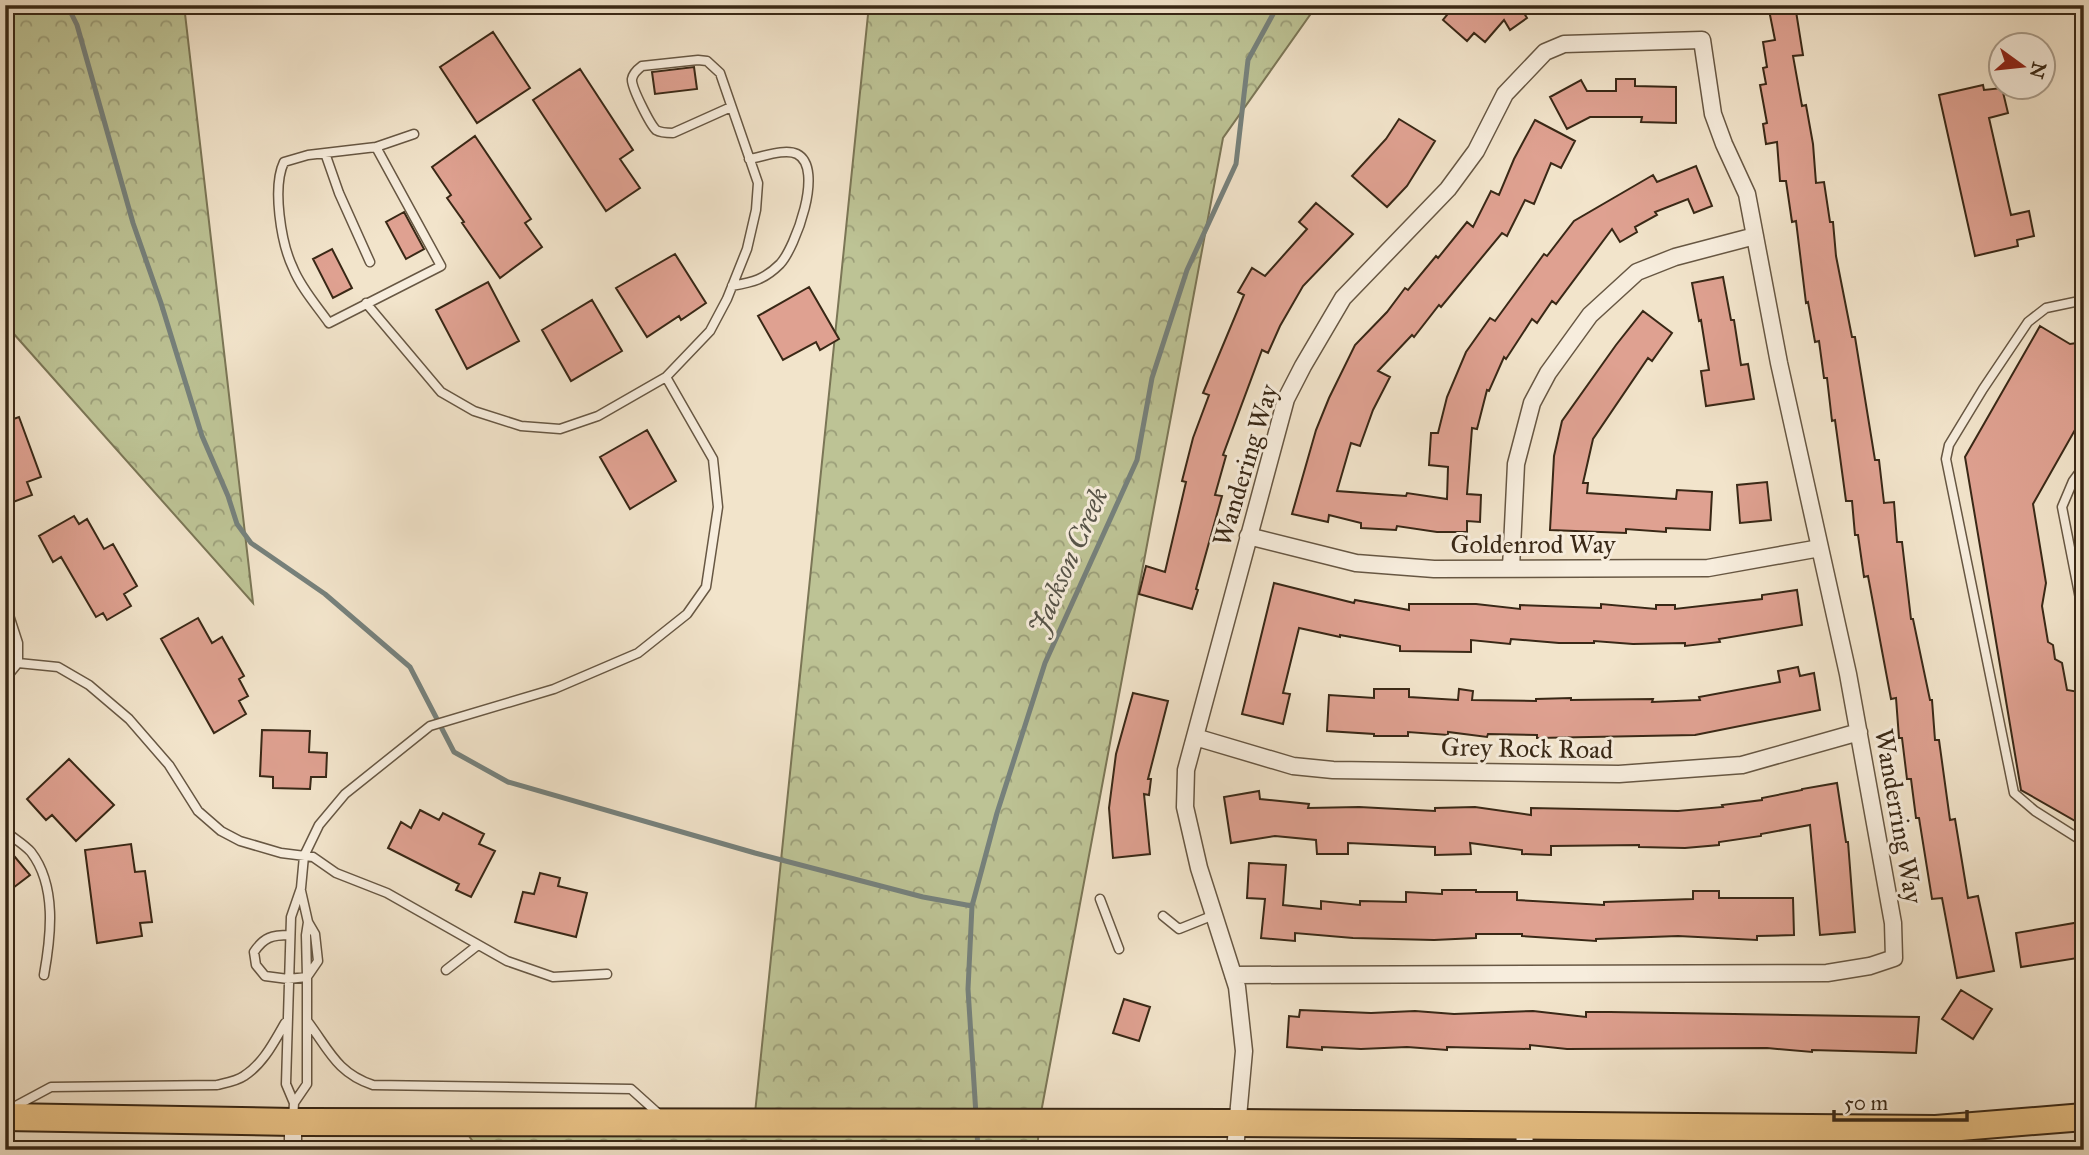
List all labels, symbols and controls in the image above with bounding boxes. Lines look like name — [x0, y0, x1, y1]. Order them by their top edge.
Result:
north arrow — [1988, 32, 2058, 102]
text: N — [2025, 60, 2051, 81]
street label: Wandering Way — [1205, 380, 1285, 550]
water label: Jackson Creek — [1019, 482, 1116, 642]
street label: Goldenrod Way — [1451, 528, 1616, 560]
street label: Wanderring Way — [1868, 726, 1930, 907]
street label: Grey Rock Road — [1441, 730, 1613, 766]
scale bar — [1834, 1078, 1966, 1122]
text: 50 m — [1844, 1090, 1889, 1116]

